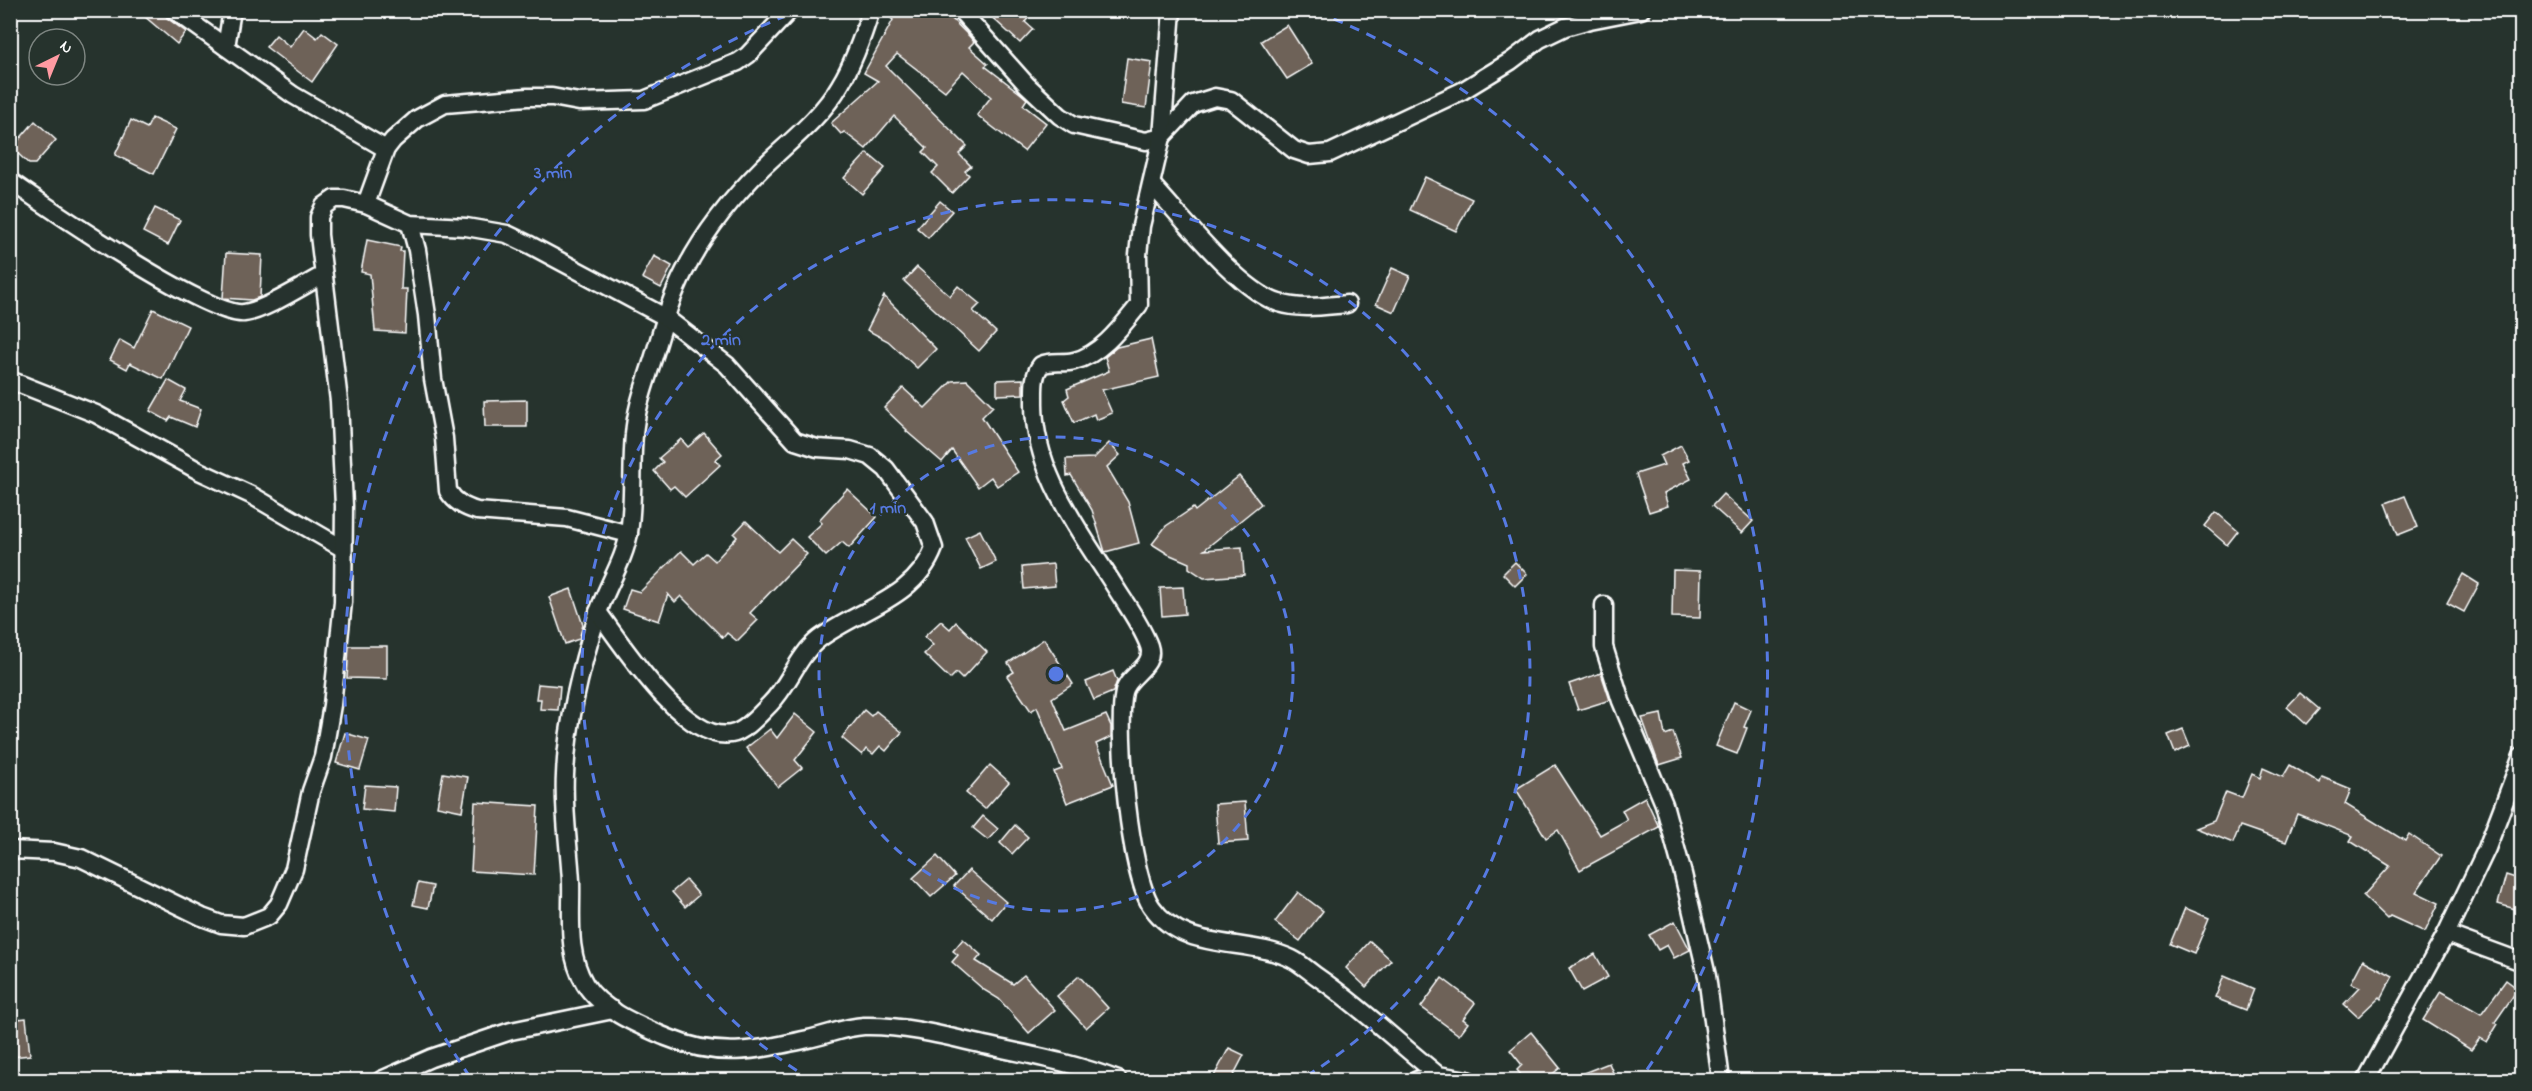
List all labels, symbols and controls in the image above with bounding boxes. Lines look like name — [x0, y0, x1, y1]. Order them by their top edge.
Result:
north arrow — [27, 27, 87, 87]
text: N — [54, 35, 78, 60]
text: 3 min — [533, 161, 572, 187]
text: 2 min — [700, 328, 741, 354]
text: 1 min — [870, 496, 906, 522]
centre of rings — [1046, 664, 1066, 684]

